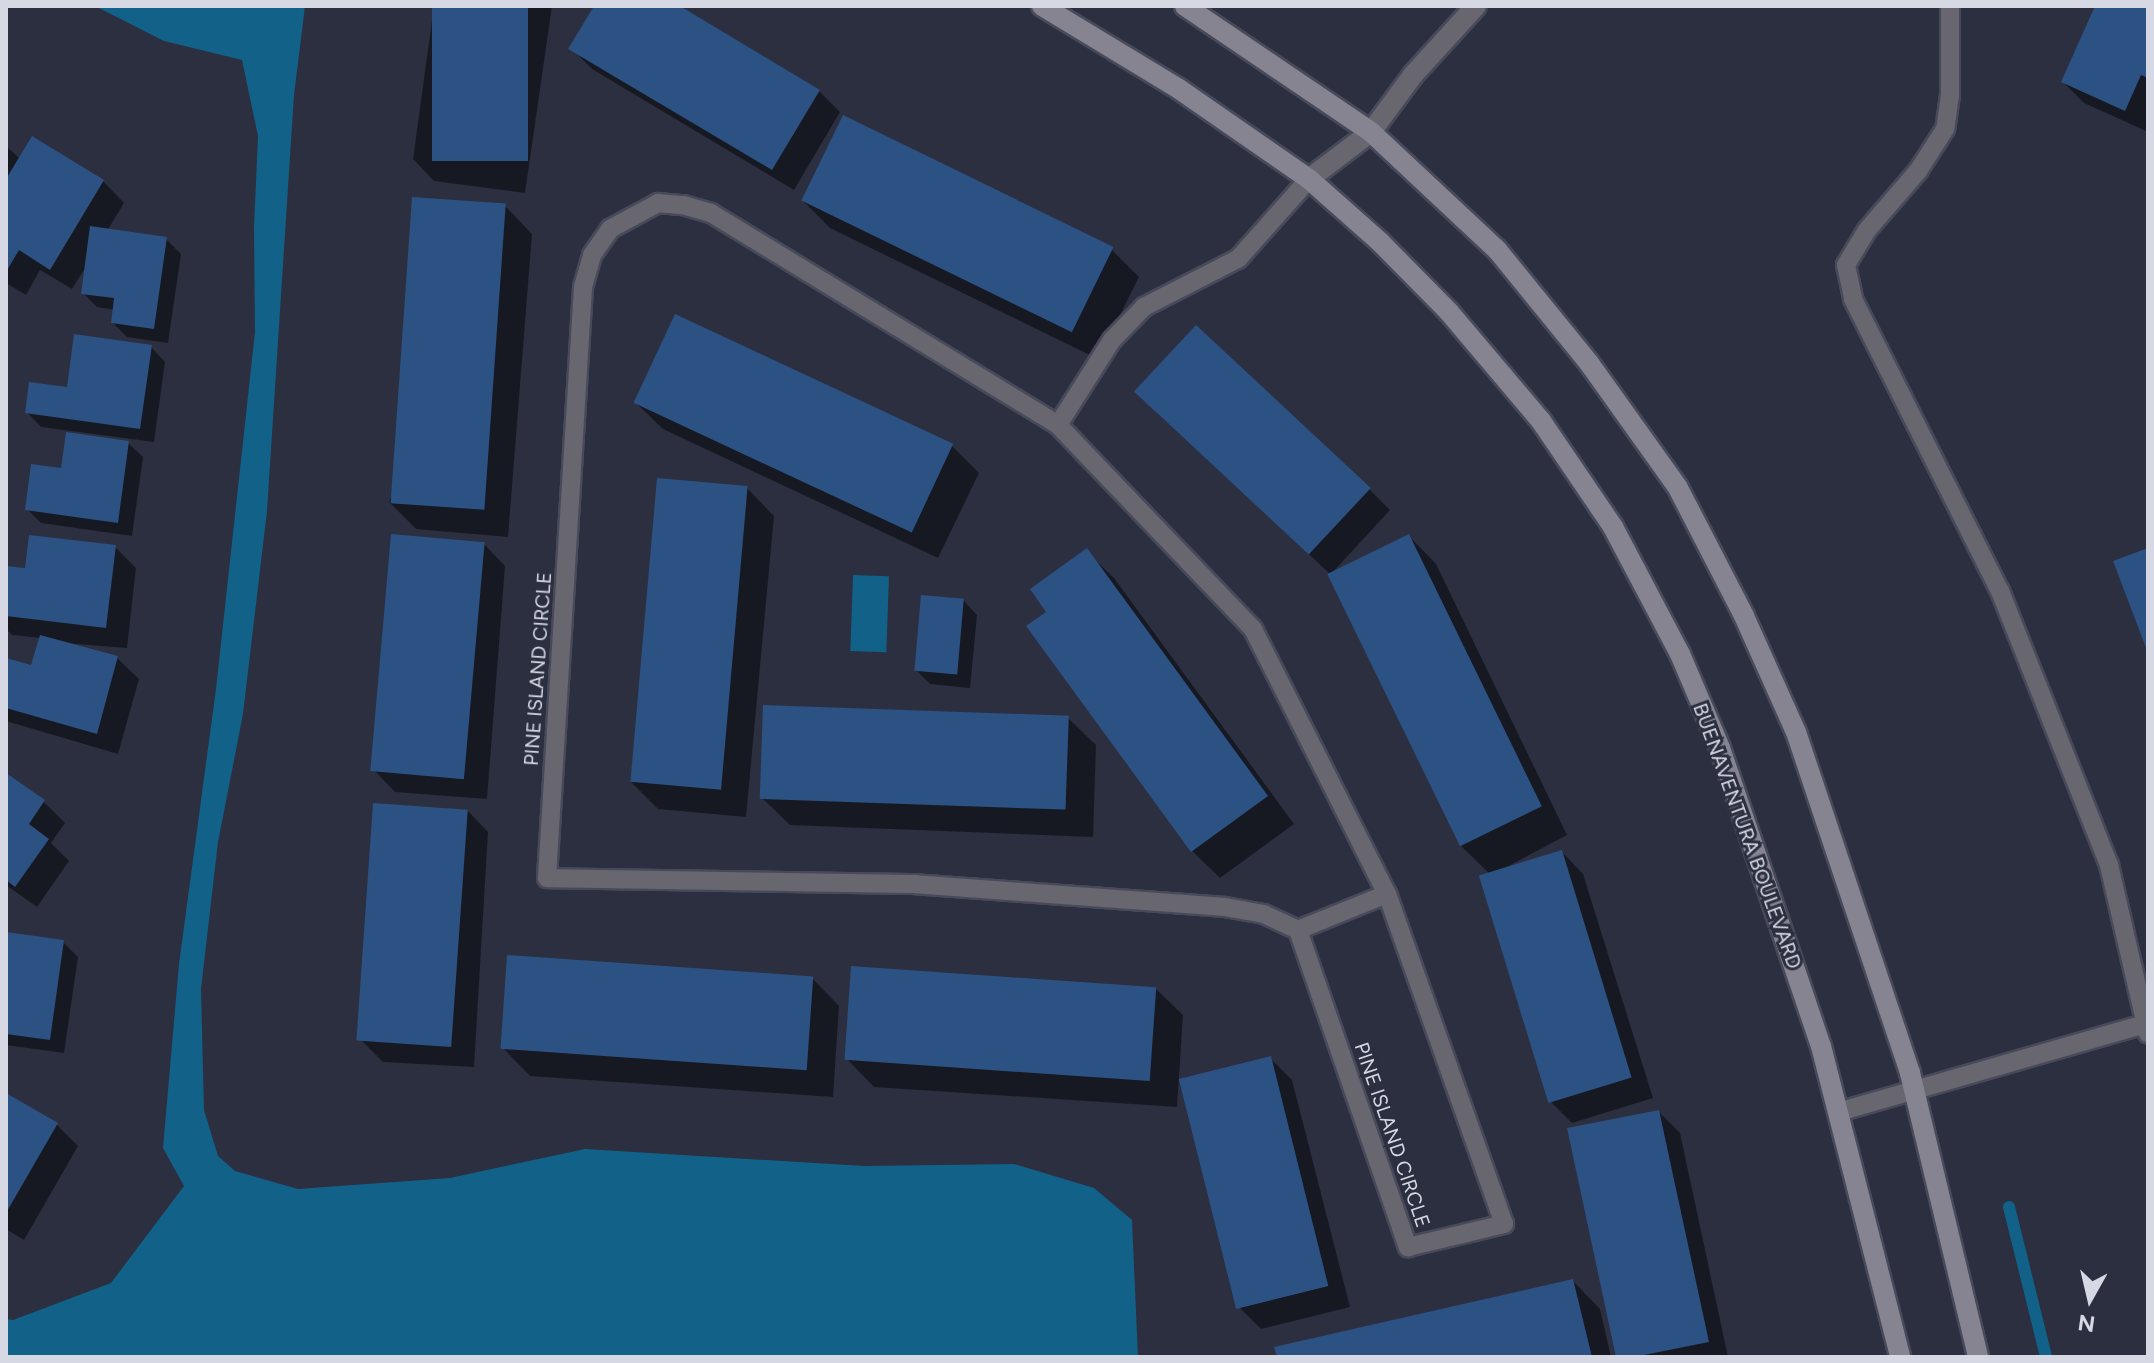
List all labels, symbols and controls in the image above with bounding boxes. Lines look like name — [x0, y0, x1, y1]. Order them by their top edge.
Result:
street label: PINE ISLAND CIRCLE — [519, 571, 557, 767]
street label: BUENAVENTURA BOULEVARD — [1688, 700, 1806, 972]
street label: PINE ISLAND CIRCLE — [1349, 1039, 1435, 1231]
north arrow — [2050, 1259, 2130, 1339]
text: N — [2076, 1309, 2097, 1338]

